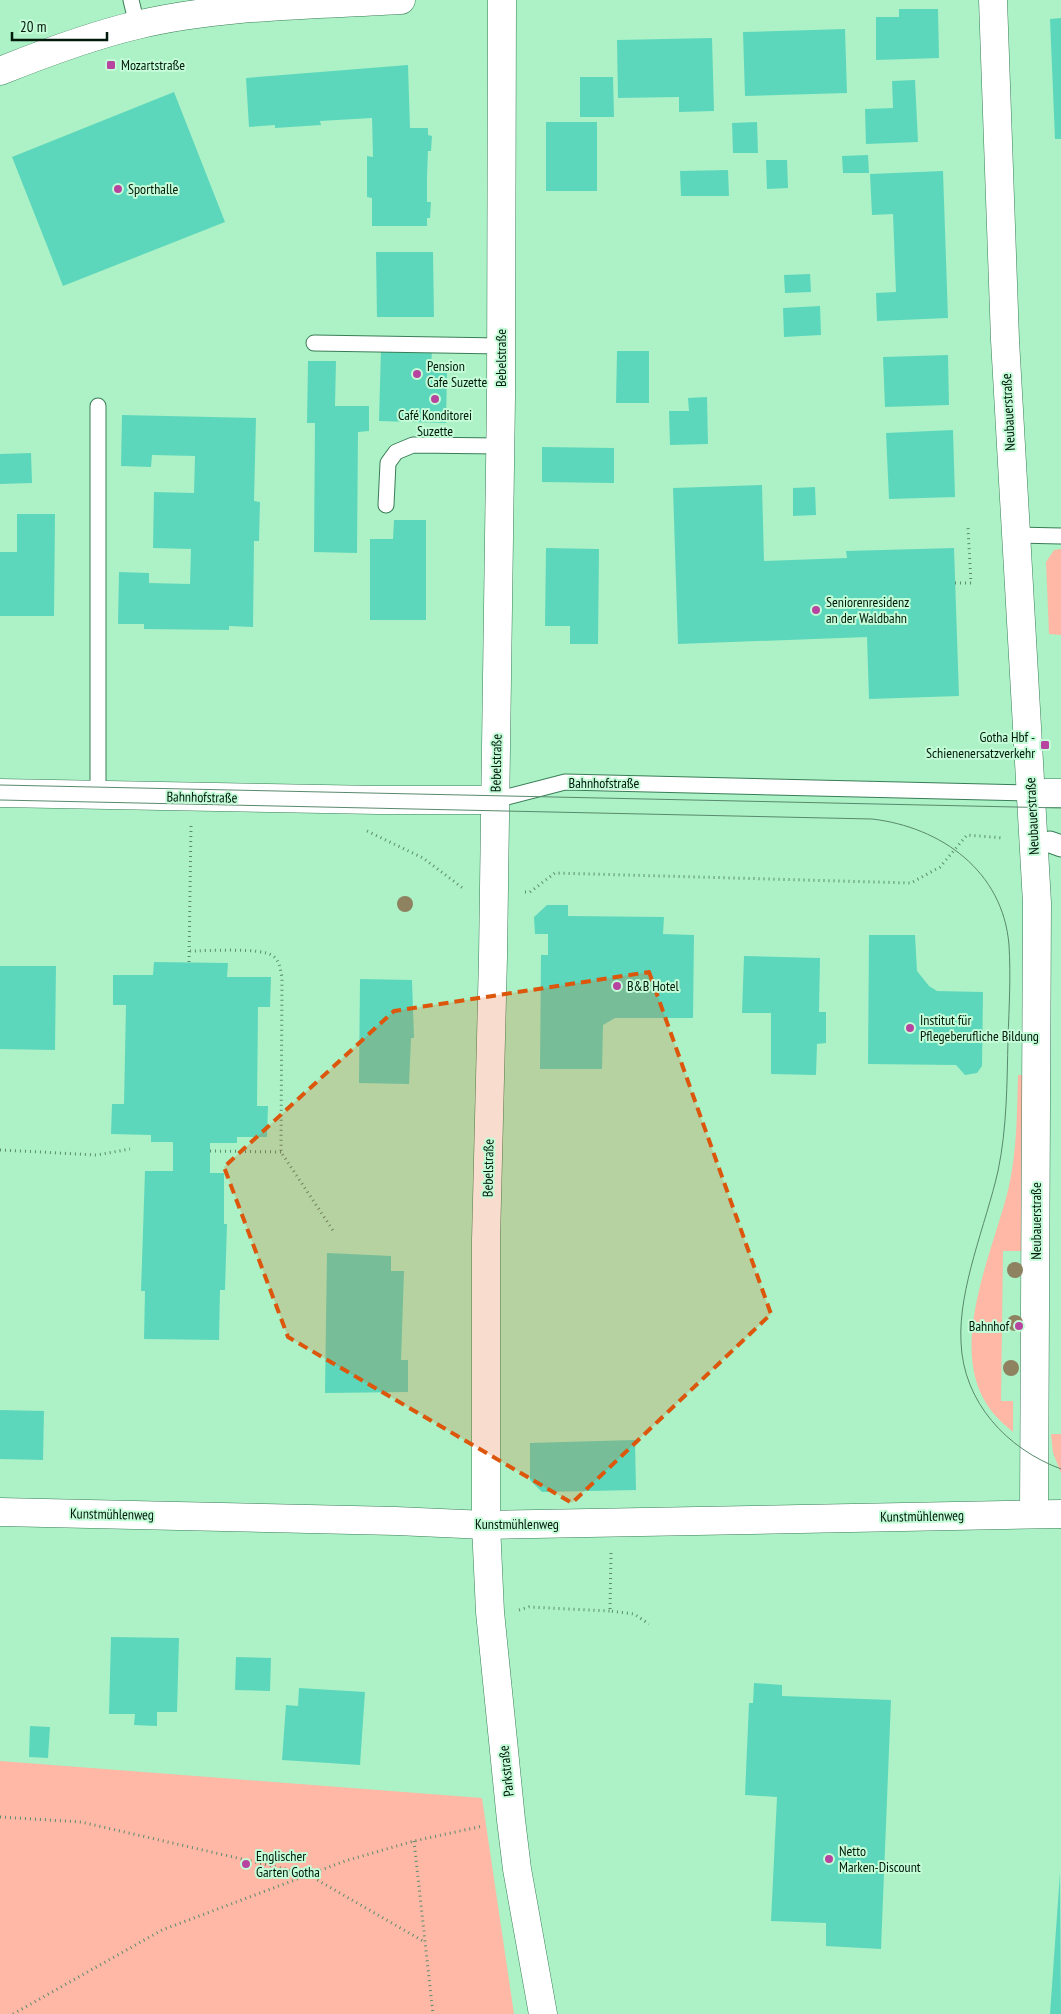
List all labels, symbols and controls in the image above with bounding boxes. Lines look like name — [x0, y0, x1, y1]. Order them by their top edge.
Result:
scale bar — [12, 10, 108, 42]
text: 20 m — [20, 17, 46, 36]
place label: Mozartstraße — [121, 56, 185, 74]
marker: Mozartstraße — [105, 59, 117, 71]
place label: Sporthalle — [128, 180, 178, 198]
marker: Sporthalle — [112, 183, 124, 195]
street label: Bebelstraße — [492, 329, 510, 387]
place label: Pension Cafe Suzette — [427, 357, 487, 391]
marker: Pension Cafe Suzette — [411, 368, 423, 380]
street label: Neubauerstraße — [997, 373, 1019, 451]
marker: Café Konditorei Suzette — [429, 393, 441, 405]
place label: Café Konditorei Suzette — [398, 406, 472, 440]
place label: Seniorenresidenz an der Waldbahn — [826, 593, 909, 627]
marker: Seniorenresidenz an der Waldbahn — [810, 604, 822, 616]
place label: Gotha Hbf - Schienenersatzverkehr — [926, 728, 1035, 762]
street label: Bebelstraße — [486, 734, 506, 792]
marker: Gotha Hbf - Schienenersatzverkehr — [1039, 739, 1051, 751]
street label: Bahnhofstraße — [569, 774, 640, 792]
street label: Neubauerstraße — [1021, 777, 1043, 855]
street label: Bahnhofstraße — [166, 787, 238, 807]
place label: B&B Hotel — [627, 977, 679, 995]
marker: B&B Hotel — [611, 980, 623, 992]
place label: Institut für Pflegeberufliche Bildung — [920, 1011, 1039, 1045]
marker: Institut für Pflegeberufliche Bildung — [904, 1022, 916, 1034]
street label: Bebelstraße — [478, 1139, 498, 1197]
street label: Neubauerstraße — [1027, 1182, 1045, 1260]
place label: Bahnhof — [969, 1317, 1009, 1335]
marker: Bahnhof — [1013, 1320, 1025, 1332]
street label: Kunstmühlenweg — [70, 1504, 154, 1524]
street label: Kunstmühlenweg — [880, 1506, 964, 1526]
street label: Kunstmühlenweg — [475, 1515, 559, 1533]
street label: Parkstraße — [494, 1744, 518, 1798]
place label: Netto Marken-Discount — [839, 1842, 921, 1876]
place label: Englischer Garten Gotha — [256, 1847, 320, 1881]
marker: Netto Marken-Discount — [823, 1853, 835, 1865]
marker: Englischer Garten Gotha — [240, 1858, 252, 1870]

